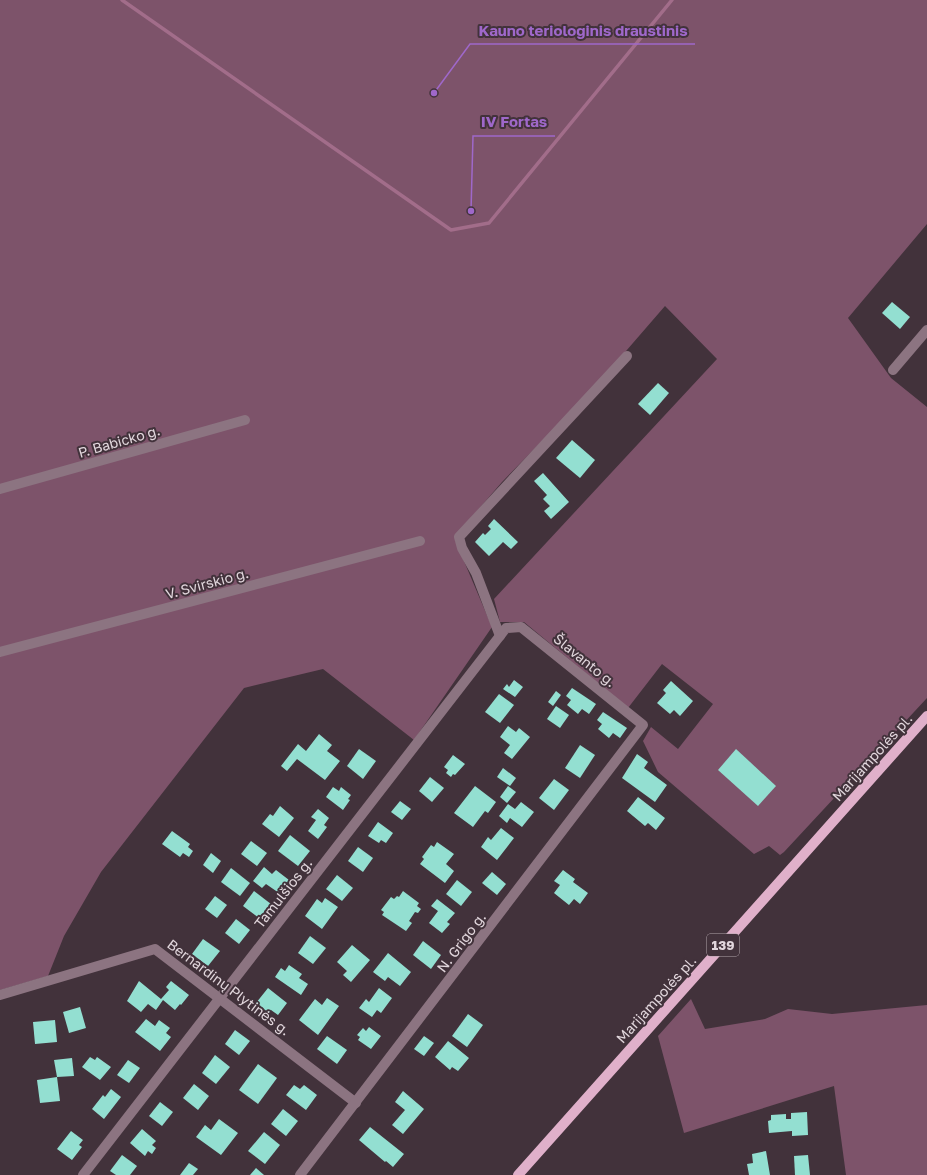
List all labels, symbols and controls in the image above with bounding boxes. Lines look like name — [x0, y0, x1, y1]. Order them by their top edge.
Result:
callout: Kauno teriologinis draustinis — [470, 17, 695, 44]
text: Kauno teriologinis draustinis — [478, 21, 688, 39]
callout: IV Fortas — [473, 109, 555, 136]
text: IV Fortas — [481, 112, 547, 130]
street label: P. Babicko g. — [76, 421, 162, 461]
street label: V. Svirskio g. — [164, 564, 250, 602]
street label: Šlavanto g. — [550, 630, 620, 690]
street label: Marijampolės pl. — [828, 710, 916, 804]
street label: Tamulšios g. — [250, 855, 316, 931]
street label: N. Grigo g. — [433, 909, 489, 975]
road number: 139 — [707, 934, 739, 956]
street label: Bernardinų Plytinės g. — [164, 935, 294, 1039]
street label: Marijampolės pl. — [612, 952, 700, 1046]

